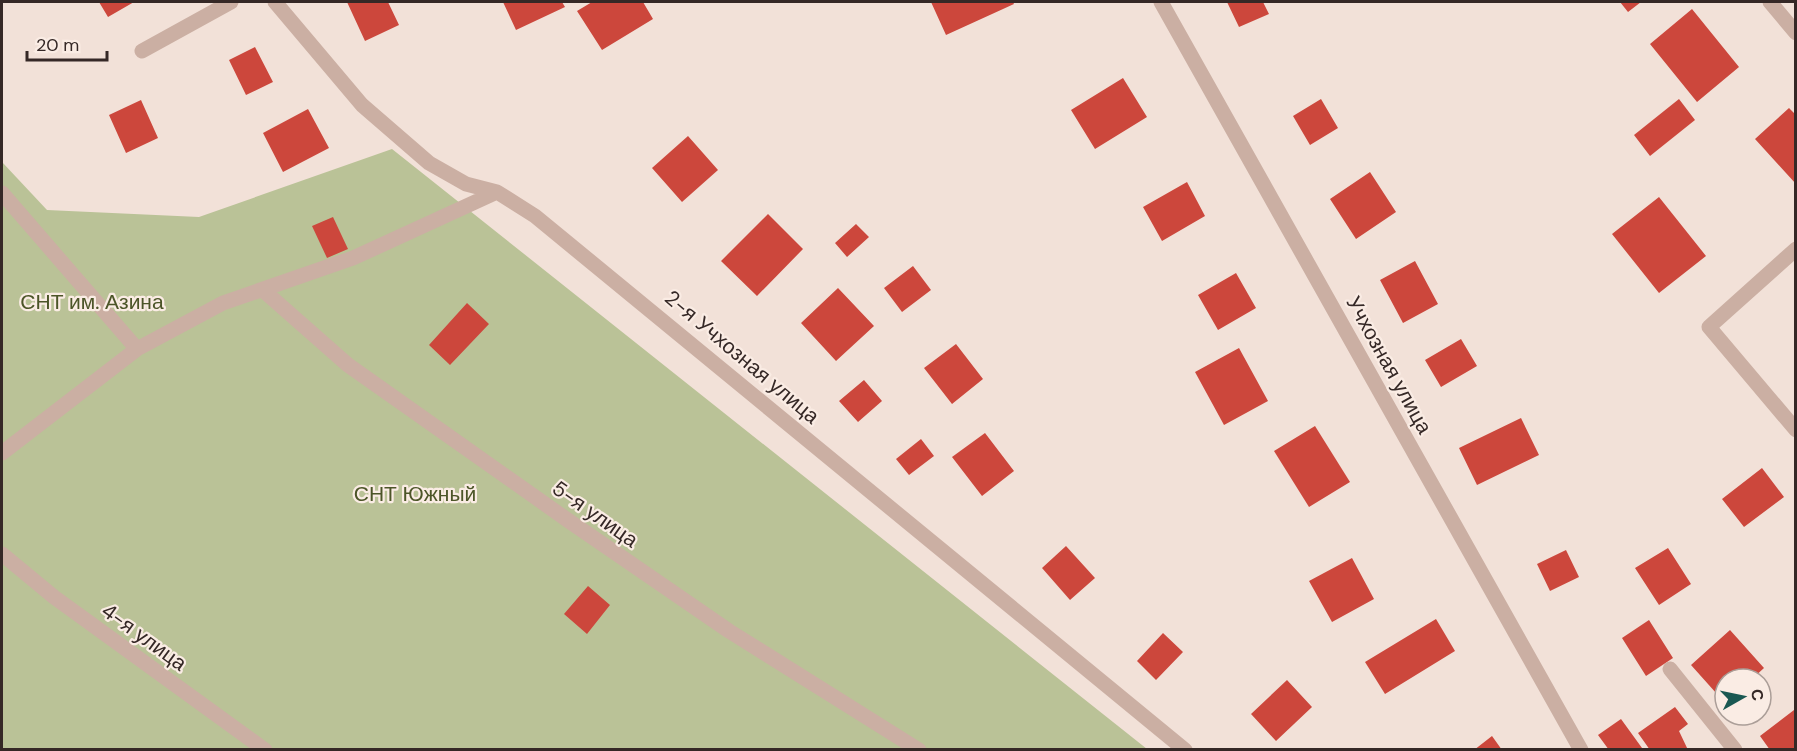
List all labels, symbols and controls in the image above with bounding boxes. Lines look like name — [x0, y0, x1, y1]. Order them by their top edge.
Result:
scale bar — [27, 24, 106, 62]
text: 20 m — [36, 33, 79, 57]
street label: 2-я Учхозная улица — [659, 284, 826, 430]
park label: СНТ им. Азина — [20, 288, 164, 316]
street label: Учхозная улица — [1340, 291, 1439, 439]
street label: 5-я улица — [546, 474, 644, 554]
park label: СНТ Южный — [354, 480, 476, 508]
street label: 4-я улица — [96, 597, 192, 678]
north arrow — [1713, 667, 1773, 727]
text: С — [1746, 687, 1769, 703]

